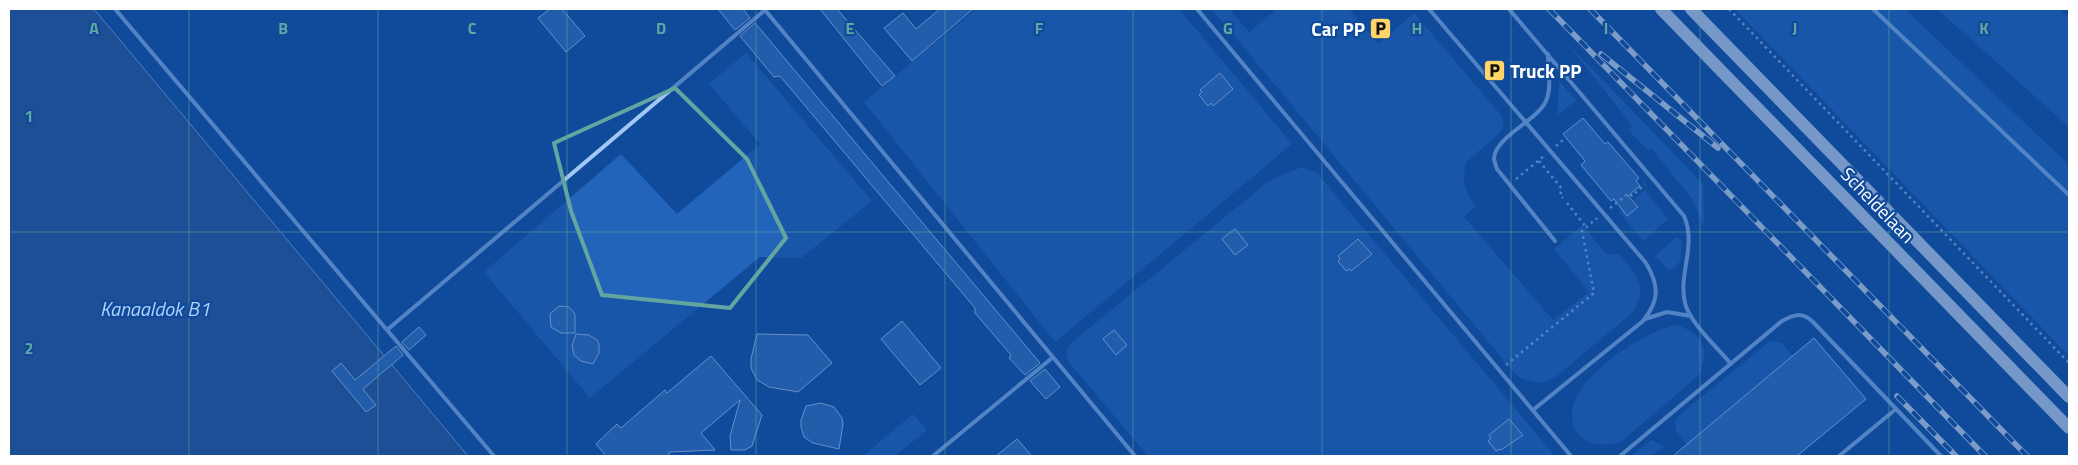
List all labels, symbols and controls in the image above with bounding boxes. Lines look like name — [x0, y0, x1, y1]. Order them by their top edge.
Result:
place label: Car PP — [1311, 14, 1365, 43]
text: A — [89, 16, 99, 40]
text: B — [278, 16, 288, 40]
text: C — [468, 16, 477, 40]
text: D — [656, 16, 666, 40]
text: E — [846, 16, 855, 40]
text: F — [1035, 16, 1044, 40]
text: G — [1223, 16, 1233, 40]
text: H — [1412, 16, 1422, 40]
text: I — [1604, 16, 1608, 40]
text: J — [1793, 16, 1797, 40]
text: K — [1979, 16, 1989, 40]
parking icon: Car PP — [1369, 17, 1393, 41]
place label: Truck PP — [1510, 56, 1581, 85]
parking icon: Truck PP — [1482, 59, 1506, 83]
text: 1 — [25, 104, 33, 128]
street label: Scheldelaan — [1835, 160, 1922, 249]
water label: Kanaaldok B1 — [100, 293, 210, 324]
text: 2 — [25, 336, 33, 360]

